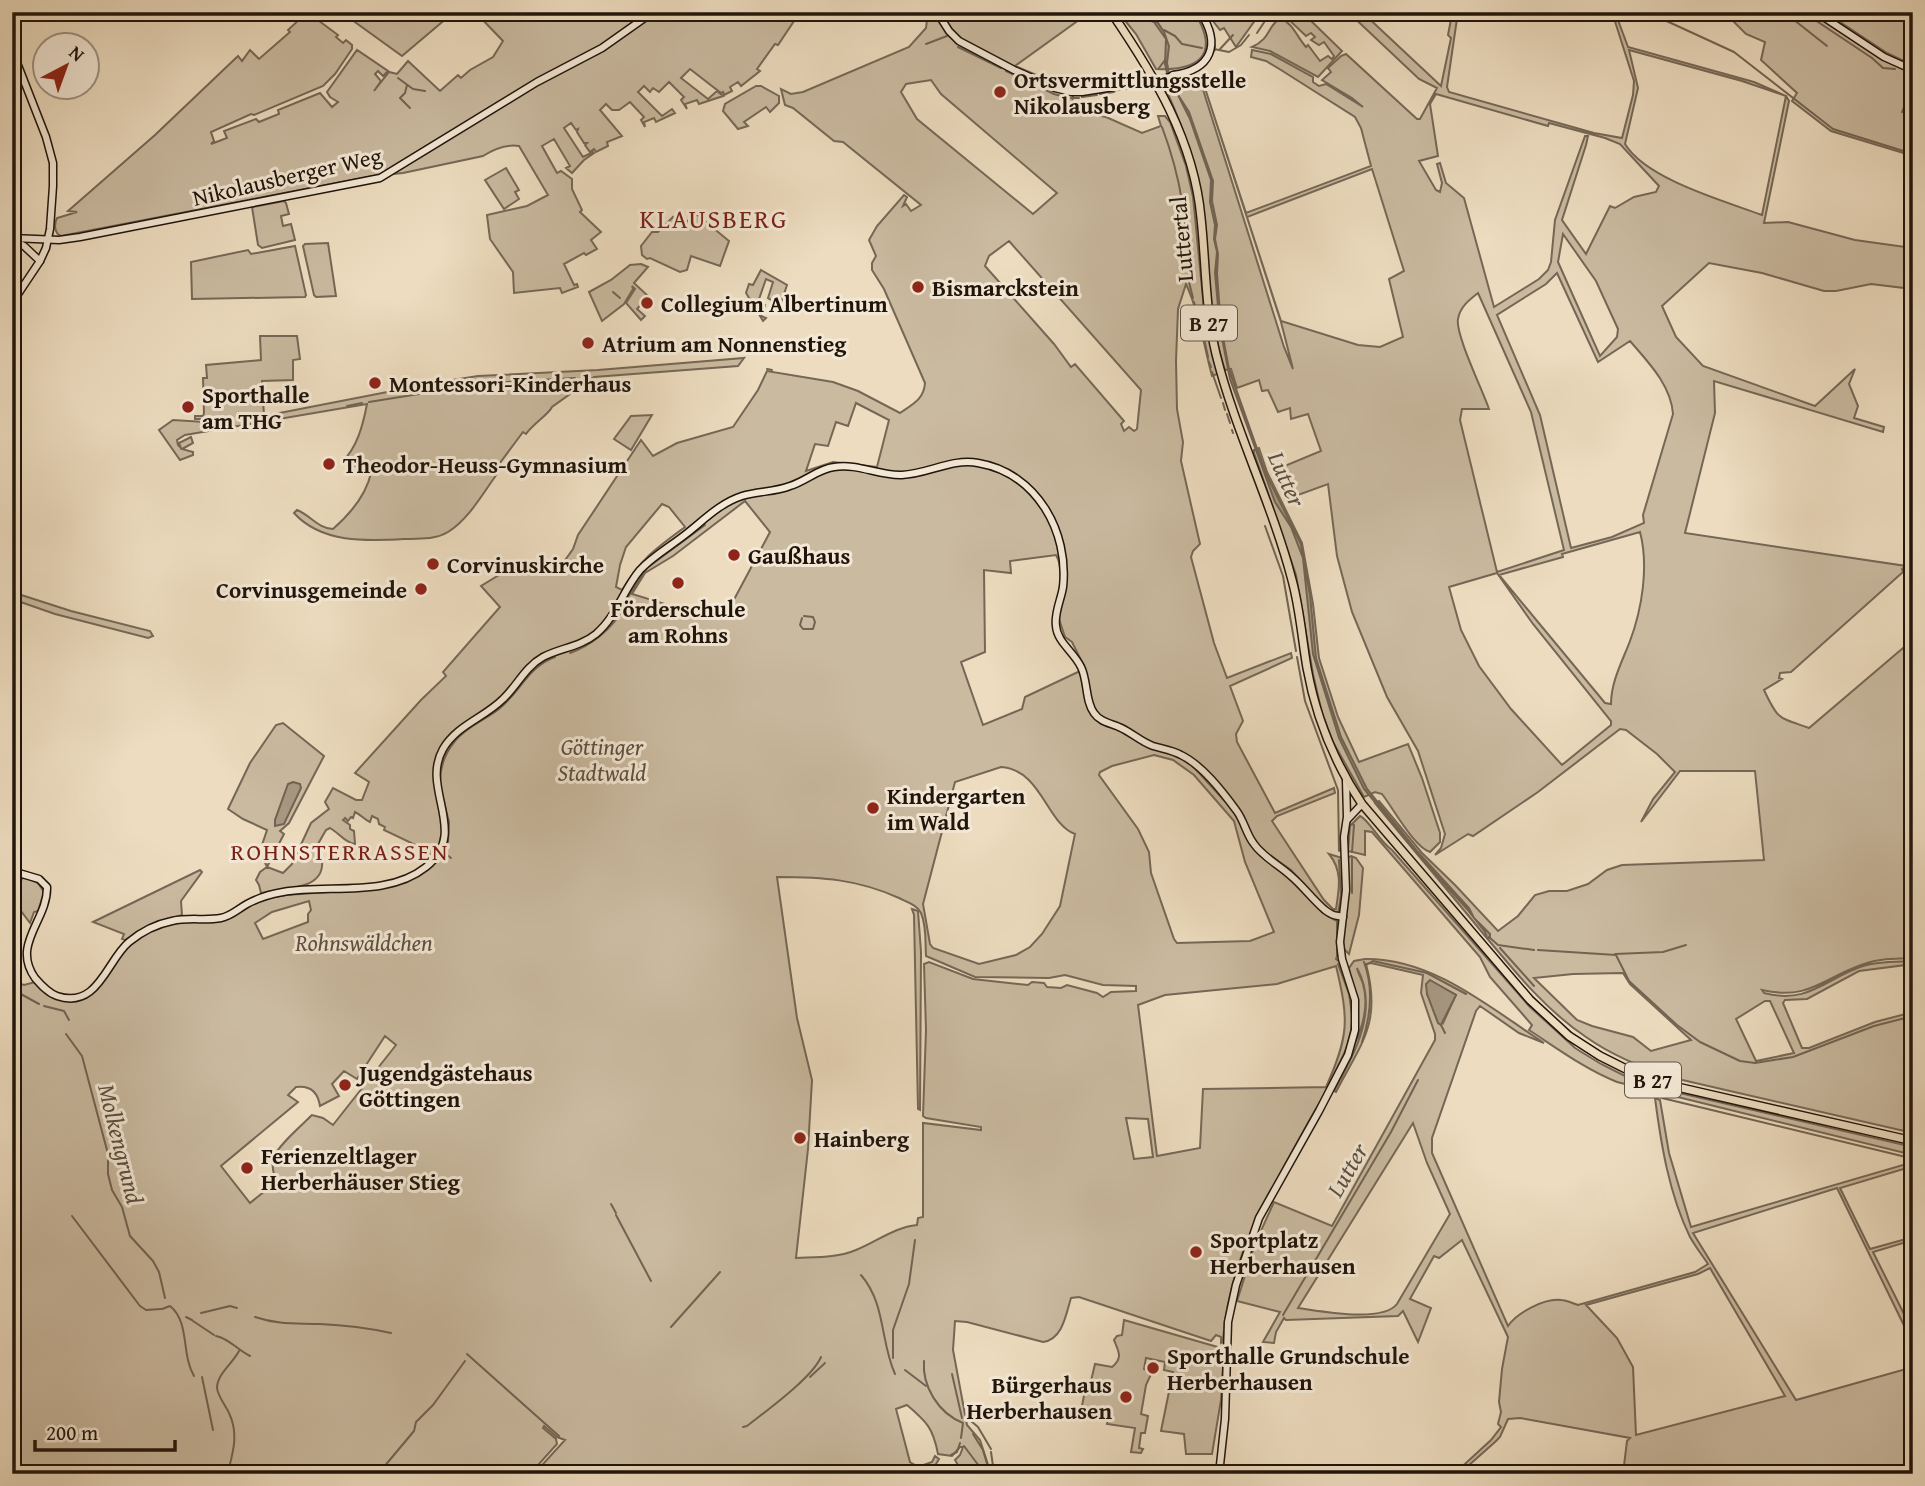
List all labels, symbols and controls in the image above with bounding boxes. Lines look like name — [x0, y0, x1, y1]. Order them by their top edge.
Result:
north arrow — [32, 32, 102, 102]
text: N — [63, 38, 91, 68]
place label: Ortsvermittlungsstelle Nikolausberg — [1014, 63, 1246, 122]
marker: Ortsvermittlungsstelle Nikolausberg — [992, 84, 1008, 100]
street label: Nikolausberger Weg — [189, 138, 385, 214]
street label: Luttertal — [1161, 195, 1201, 283]
district label: KLAUSBERG — [640, 199, 788, 238]
place label: Bismarckstein — [932, 271, 1079, 304]
marker: Bismarckstein — [910, 279, 926, 295]
place label: Collegium Albertinum — [661, 287, 888, 320]
marker: Collegium Albertinum — [639, 295, 655, 311]
road number: B 27 — [1181, 306, 1237, 340]
place label: Atrium am Nonnenstieg — [602, 327, 847, 360]
marker: Atrium am Nonnenstieg — [580, 335, 596, 351]
place label: Montessori-Kinderhaus — [389, 367, 632, 400]
marker: Montessori-Kinderhaus — [367, 375, 383, 391]
place label: Sporthalle am THG — [202, 378, 310, 437]
marker: Sporthalle am THG — [180, 399, 196, 415]
water label: Lutter — [1259, 445, 1315, 513]
place label: Theodor-Heuss-Gymnasium — [343, 448, 628, 481]
marker: Theodor-Heuss-Gymnasium — [321, 456, 337, 472]
place label: Gaußhaus — [748, 539, 850, 572]
marker: Gaußhaus — [726, 547, 742, 563]
place label: Corvinuskirche — [447, 548, 604, 581]
marker: Corvinuskirche — [425, 556, 441, 572]
place label: Corvinusgemeinde — [216, 573, 407, 606]
marker: Förderschule am Rohns — [670, 575, 686, 591]
marker: Corvinusgemeinde — [413, 581, 429, 597]
place label: Förderschule am Rohns — [611, 592, 745, 651]
park label: Göttinger Stadtwald — [558, 730, 646, 789]
place label: Kindergarten im Wald — [887, 779, 1026, 838]
marker: Kindergarten im Wald — [865, 800, 881, 816]
district label: ROHNSTERRASSEN — [231, 834, 449, 869]
park label: Rohnswäldchen — [294, 926, 433, 959]
place label: Jugendgästehaus Göttingen — [355, 1056, 533, 1115]
road number: B 27 — [1625, 1062, 1681, 1098]
marker: Jugendgästehaus Göttingen — [337, 1077, 353, 1093]
water label: Molkengrund — [89, 1080, 153, 1208]
place label: Hainberg — [814, 1122, 910, 1155]
marker: Hainberg — [792, 1130, 808, 1146]
water label: Lutter — [1317, 1136, 1377, 1204]
place label: Ferienzeltlager Herberhäuser Stieg — [261, 1139, 461, 1198]
marker: Ferienzeltlager Herberhäuser Stieg — [239, 1160, 255, 1176]
place label: Sportplatz Herberhausen — [1210, 1223, 1356, 1282]
marker: Sportplatz Herberhausen — [1188, 1244, 1204, 1260]
place label: Sporthalle Grundschule Herberhausen — [1167, 1339, 1410, 1398]
marker: Sporthalle Grundschule Herberhausen — [1145, 1360, 1161, 1376]
place label: Bürgerhaus Herberhausen — [966, 1368, 1112, 1427]
marker: Bürgerhaus Herberhausen — [1118, 1389, 1134, 1405]
scale bar — [35, 1409, 175, 1453]
text: 200 m — [46, 1417, 98, 1448]

